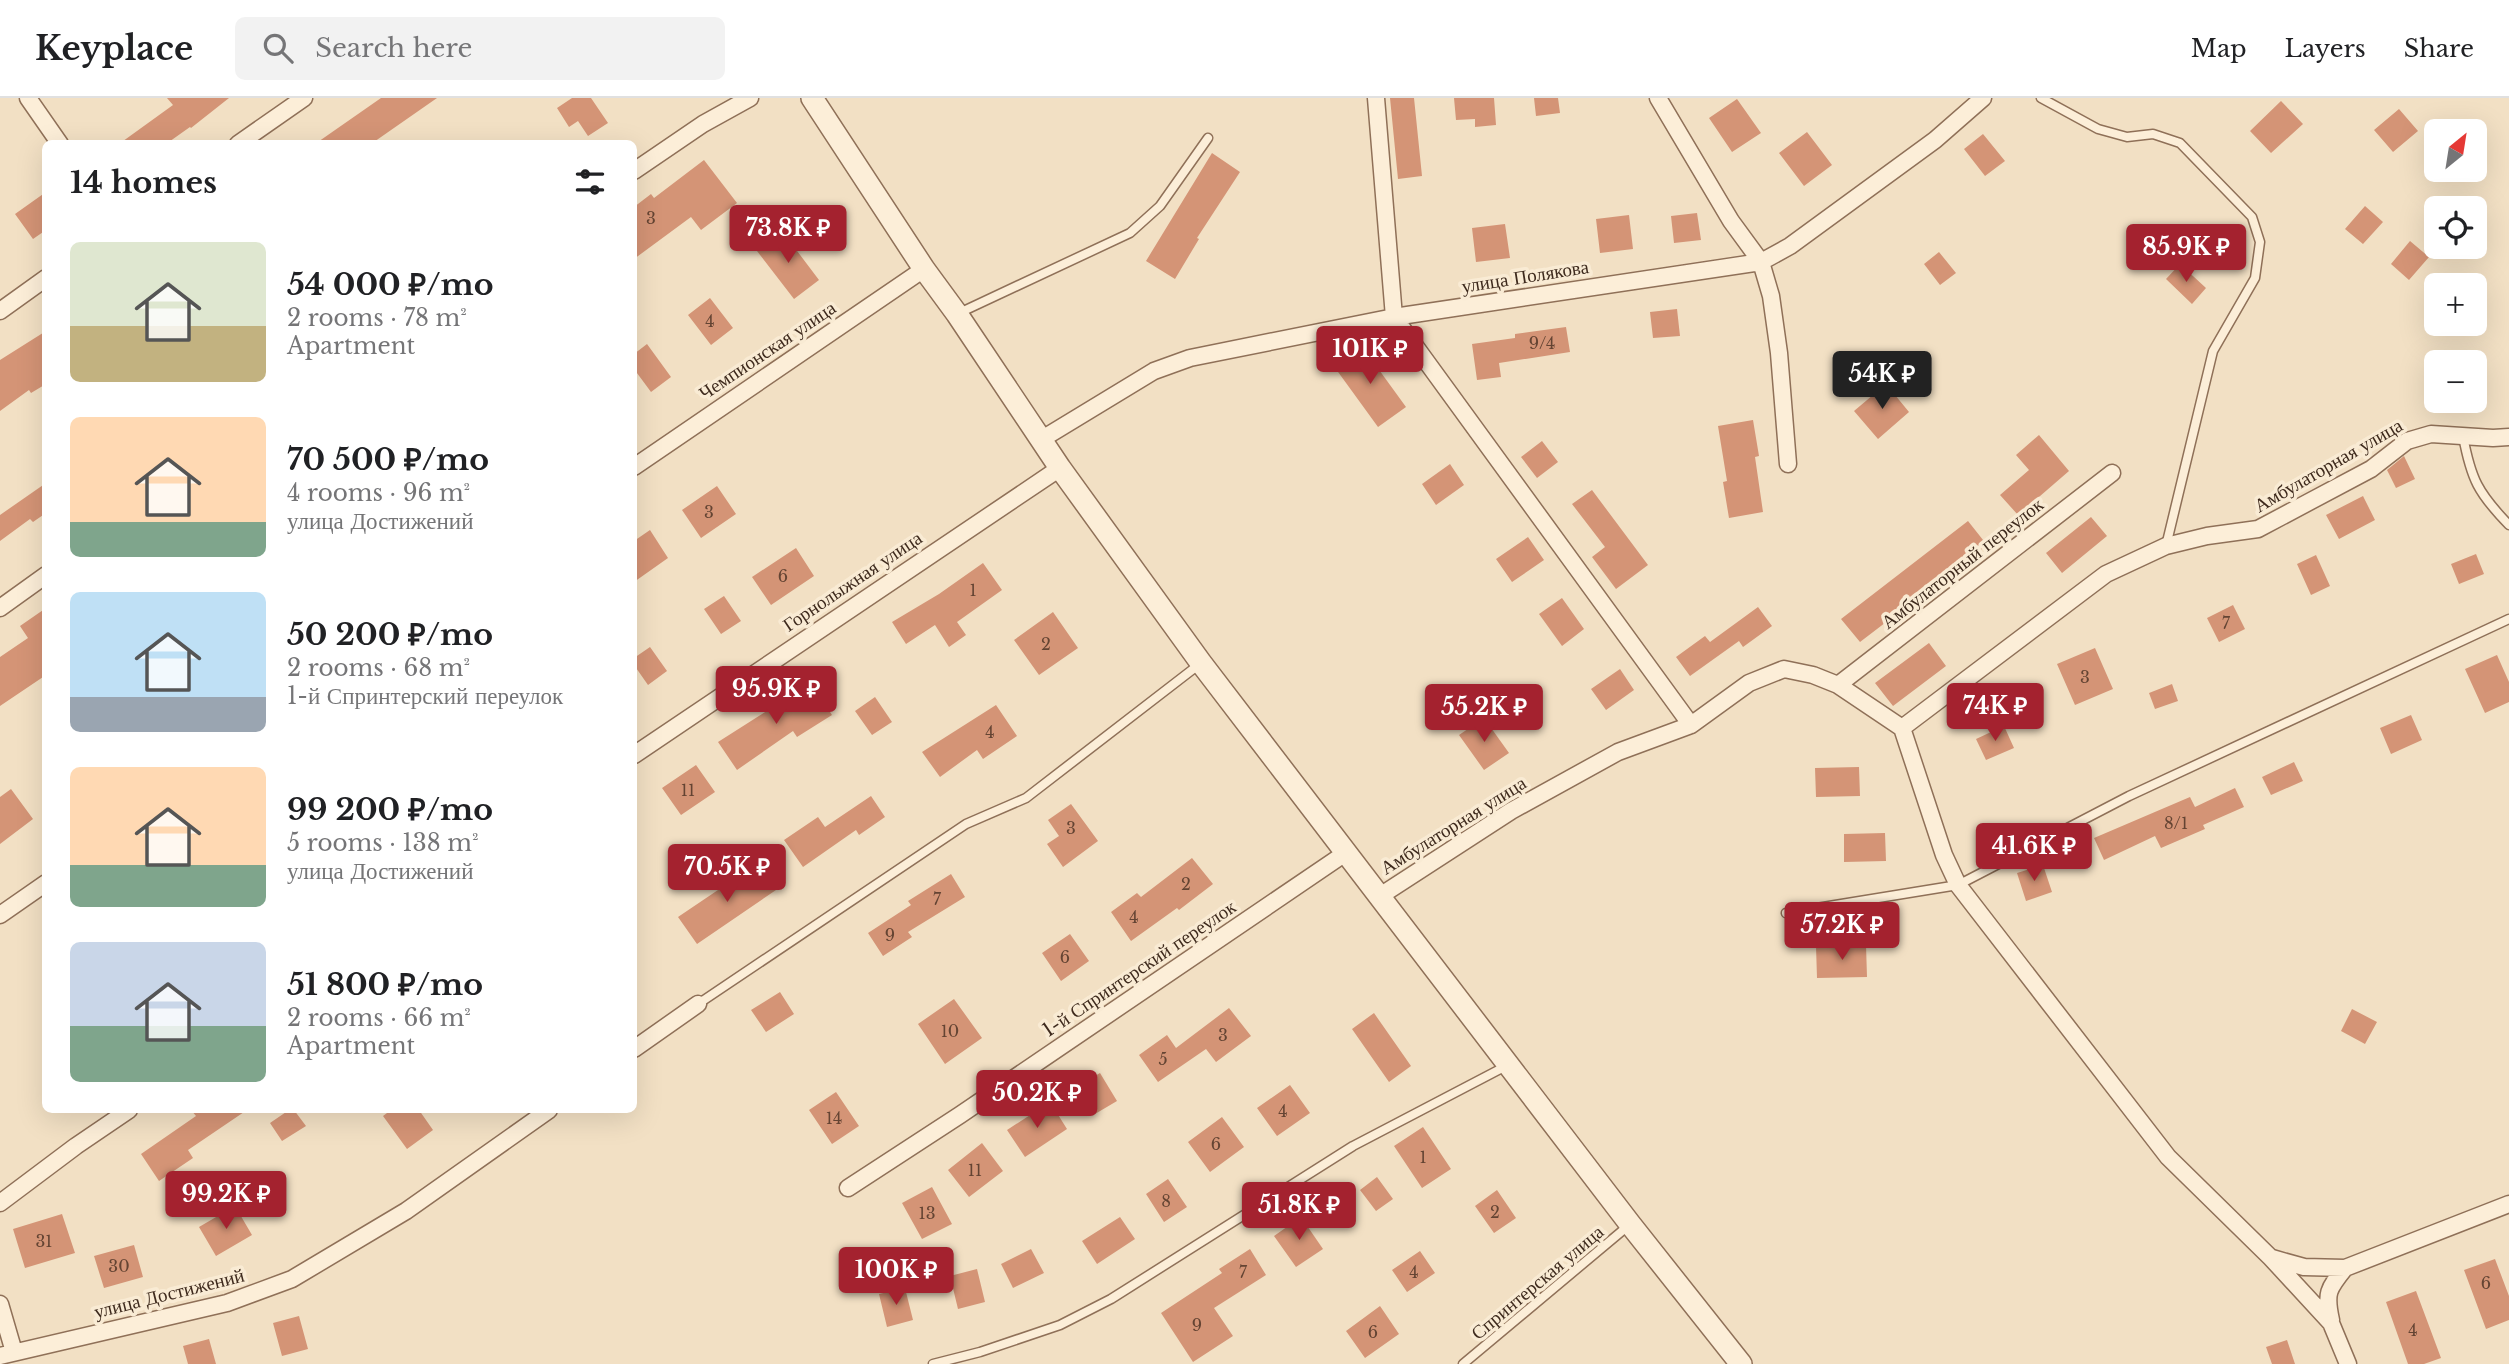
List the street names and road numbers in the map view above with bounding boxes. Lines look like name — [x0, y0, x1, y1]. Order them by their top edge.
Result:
street label: улица Полякова — [1460, 255, 1591, 298]
street label: Чемпионская улица — [695, 296, 840, 405]
street label: Амбулаторная улица — [2250, 413, 2407, 517]
street label: Амбулаторный переулок — [1877, 493, 2049, 634]
street label: Горнолыжная улица — [778, 526, 927, 636]
street label: Амбулаторная улица — [1376, 771, 1531, 880]
street label: 1-й Спринтерский переулок — [1038, 895, 1241, 1042]
street label: Спринтерская улица — [1466, 1220, 1609, 1344]
street label: улица Достижений — [92, 1264, 247, 1323]

